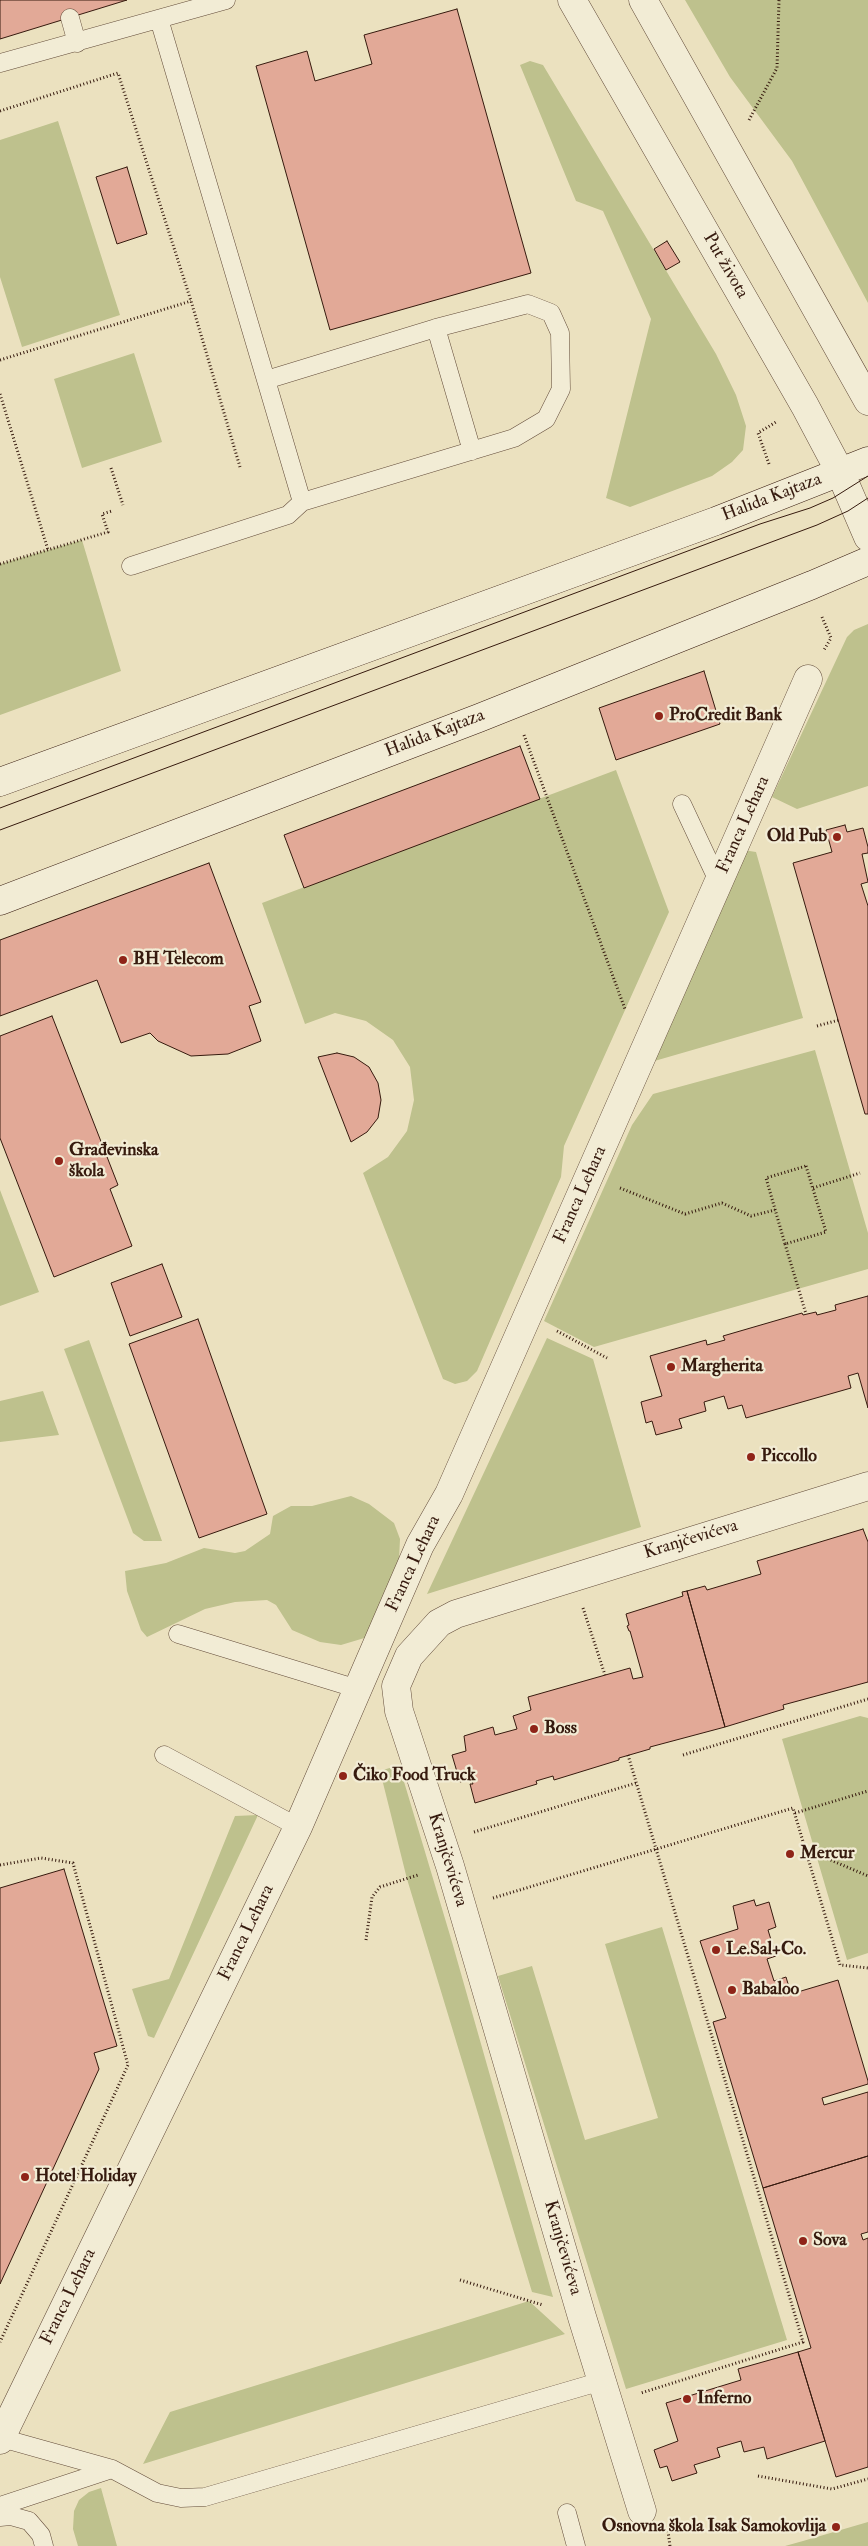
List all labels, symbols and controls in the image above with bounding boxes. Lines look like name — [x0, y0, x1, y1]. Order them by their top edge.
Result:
street label: Put života — [698, 229, 752, 303]
street label: Halida Kajtaza — [719, 469, 825, 527]
street label: Halida Kajtaza — [382, 705, 488, 763]
place label: ProCredit Bank — [669, 705, 782, 727]
marker: ProCredit Bank — [653, 710, 665, 722]
street label: Franca Lehara — [713, 773, 775, 877]
place label: Old Pub — [767, 826, 827, 848]
marker: Old Pub — [831, 831, 843, 843]
place label: BH Telecom — [133, 949, 224, 971]
marker: BH Telecom — [117, 954, 129, 966]
place label: Građevinska škola — [69, 1140, 158, 1182]
street label: Franca Lehara — [550, 1143, 612, 1247]
marker: Građevinska škola — [53, 1155, 65, 1167]
place label: Margherita — [681, 1356, 763, 1378]
marker: Margherita — [665, 1361, 677, 1373]
place label: Piccollo — [761, 1446, 817, 1468]
marker: Piccollo — [745, 1451, 757, 1463]
street label: Franca Lehara — [382, 1512, 446, 1616]
street label: Kranjčevićeva — [641, 1515, 741, 1565]
place label: Boss — [544, 1718, 577, 1740]
marker: Boss — [528, 1723, 540, 1735]
place label: Čiko Food Truck — [353, 1765, 476, 1787]
marker: Čiko Food Truck — [337, 1770, 349, 1782]
street label: Kranjčevićeva — [422, 1810, 472, 1910]
place label: Mercur — [800, 1843, 855, 1865]
marker: Mercur — [784, 1848, 796, 1860]
street label: Franca Lehara — [214, 1881, 280, 1985]
place label: Le.Sal+Co. — [726, 1939, 806, 1961]
marker: Le.Sal+Co. — [710, 1944, 722, 1956]
place label: Babaloo — [742, 1979, 799, 2001]
marker: Babaloo — [726, 1984, 738, 1996]
place label: Hotel Holiday — [35, 2166, 136, 2188]
marker: Hotel Holiday — [19, 2171, 31, 2183]
street label: Kranjčevićeva — [538, 2198, 586, 2298]
place label: Sova — [813, 2230, 847, 2252]
marker: Sova — [797, 2235, 809, 2247]
street label: Franca Lehara — [36, 2245, 102, 2349]
place label: Inferno — [697, 2388, 751, 2410]
marker: Inferno — [681, 2393, 693, 2405]
place label: Osnovna škola Isak Samokovlija — [602, 2516, 826, 2538]
marker: Osnovna škola Isak Samokovlija — [830, 2521, 842, 2533]

